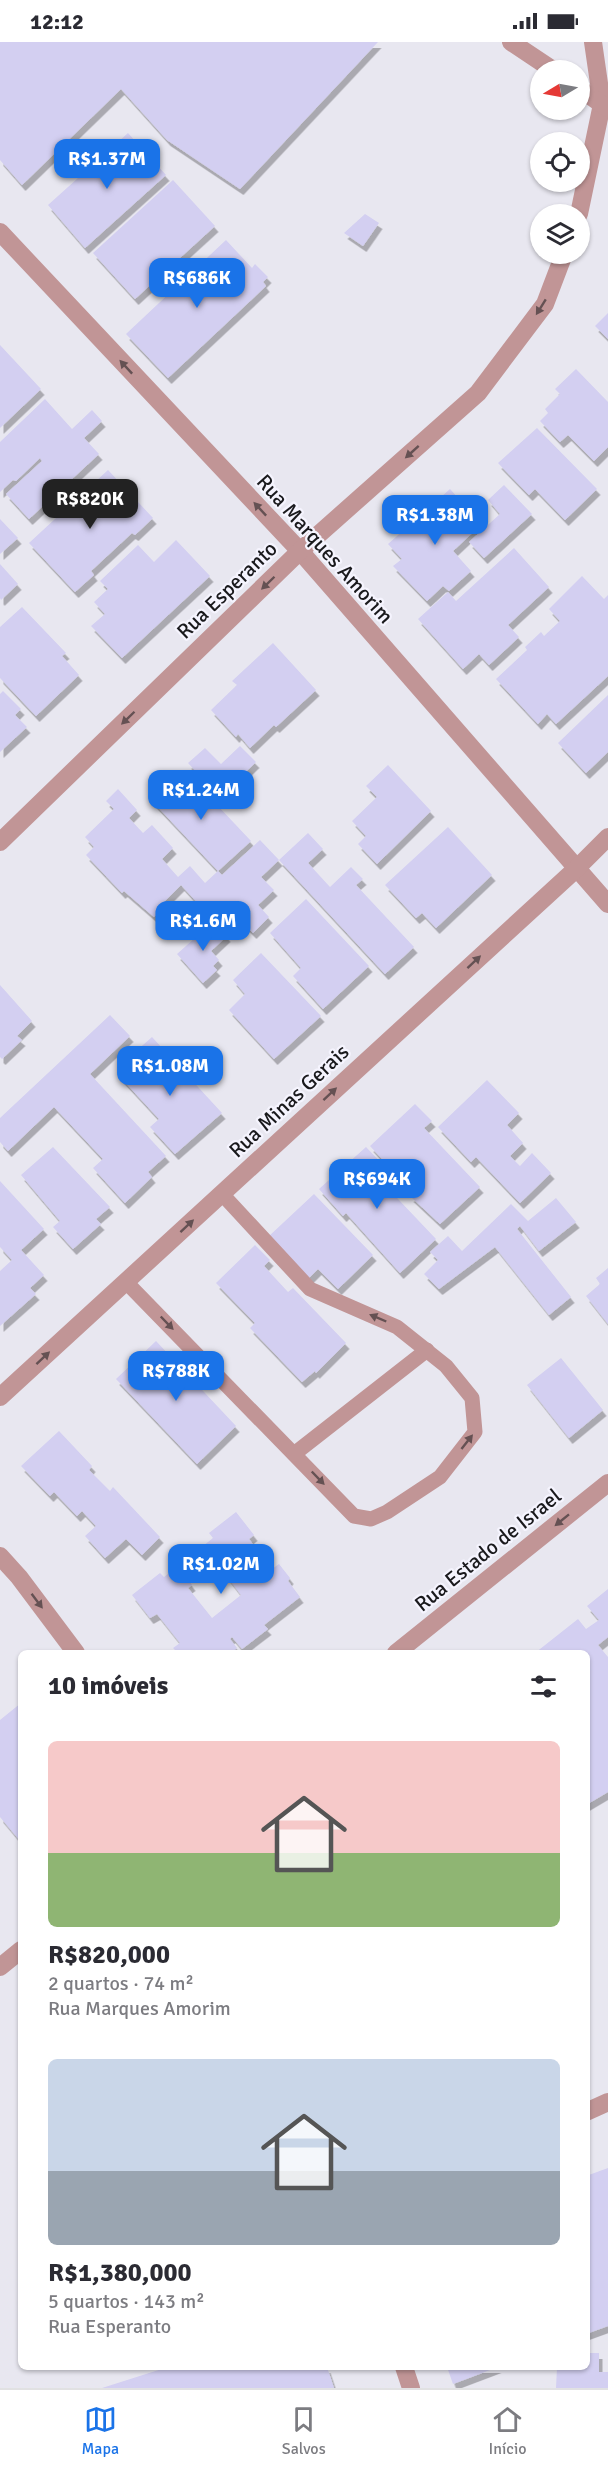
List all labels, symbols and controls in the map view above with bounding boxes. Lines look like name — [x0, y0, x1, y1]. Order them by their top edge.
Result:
text: 12:12 — [30, 8, 84, 35]
north arrow — [530, 60, 590, 120]
map controls — [530, 60, 590, 264]
button: locate — [530, 132, 590, 192]
pin: R$1.37M — [52, 139, 162, 190]
text: R$1.37M — [68, 146, 146, 171]
button: layers — [530, 204, 590, 264]
pin: R$686K — [148, 258, 246, 309]
text: R$686K — [163, 265, 231, 290]
one-way arrow — [536, 299, 547, 315]
one-way arrow — [119, 359, 133, 374]
one-way arrow — [405, 445, 420, 458]
street label: Rua Marques Amorim — [251, 469, 399, 629]
pin: R$820K — [41, 479, 139, 530]
text: R$820K — [56, 486, 124, 511]
pin: R$1.38M — [380, 495, 490, 546]
one-way arrow — [253, 502, 267, 516]
text: R$1.38M — [396, 502, 474, 527]
street label: Rua Esperanto — [171, 536, 283, 644]
one-way arrow — [261, 575, 275, 589]
one-way arrow — [121, 711, 135, 725]
pin: R$1.24M — [146, 770, 256, 821]
text: R$1.24M — [162, 777, 240, 802]
pin: R$1.6M — [154, 901, 252, 952]
text: R$1.6M — [169, 908, 237, 933]
one-way arrow — [466, 956, 481, 969]
street label: Rua Minas Gerais — [224, 1039, 354, 1163]
pin: R$1.08M — [115, 1046, 225, 1097]
text: R$1.08M — [131, 1053, 209, 1078]
one-way arrow — [323, 1087, 338, 1101]
pin: R$694K — [328, 1159, 426, 1210]
text: R$694K — [343, 1166, 411, 1191]
one-way arrow — [179, 1220, 194, 1233]
one-way arrow — [370, 1314, 387, 1323]
one-way arrow — [160, 1316, 174, 1331]
pin: R$788K — [127, 1351, 225, 1402]
one-way arrow — [35, 1352, 50, 1365]
text: R$788K — [142, 1358, 210, 1383]
one-way arrow — [461, 1434, 473, 1449]
one-way arrow — [310, 1471, 324, 1485]
street label: Rua Estado de Israel — [409, 1483, 567, 1617]
one-way arrow — [555, 1513, 570, 1525]
pin: R$1.02M — [166, 1544, 276, 1595]
text: R$1.02M — [182, 1551, 260, 1576]
one-way arrow — [31, 1592, 43, 1608]
text: 10 imóveis — [48, 1670, 168, 1702]
icon: filters — [527, 1670, 560, 1703]
icon: home — [250, 1780, 358, 1888]
text: R$820,000 — [48, 1939, 170, 1971]
text: 2 quartos · 74 m² — [48, 1971, 194, 1996]
text: Rua Marques Amorim — [48, 1996, 231, 2021]
icon: home — [250, 2098, 358, 2206]
text: R$1,380,000 — [48, 2257, 192, 2289]
text: 5 quartos · 143 m² — [48, 2289, 205, 2314]
text: Rua Esperanto — [48, 2314, 171, 2339]
tab: Mapa — [81, 2403, 119, 2459]
tab: Salvos — [282, 2403, 326, 2459]
tab: Início — [488, 2403, 527, 2459]

